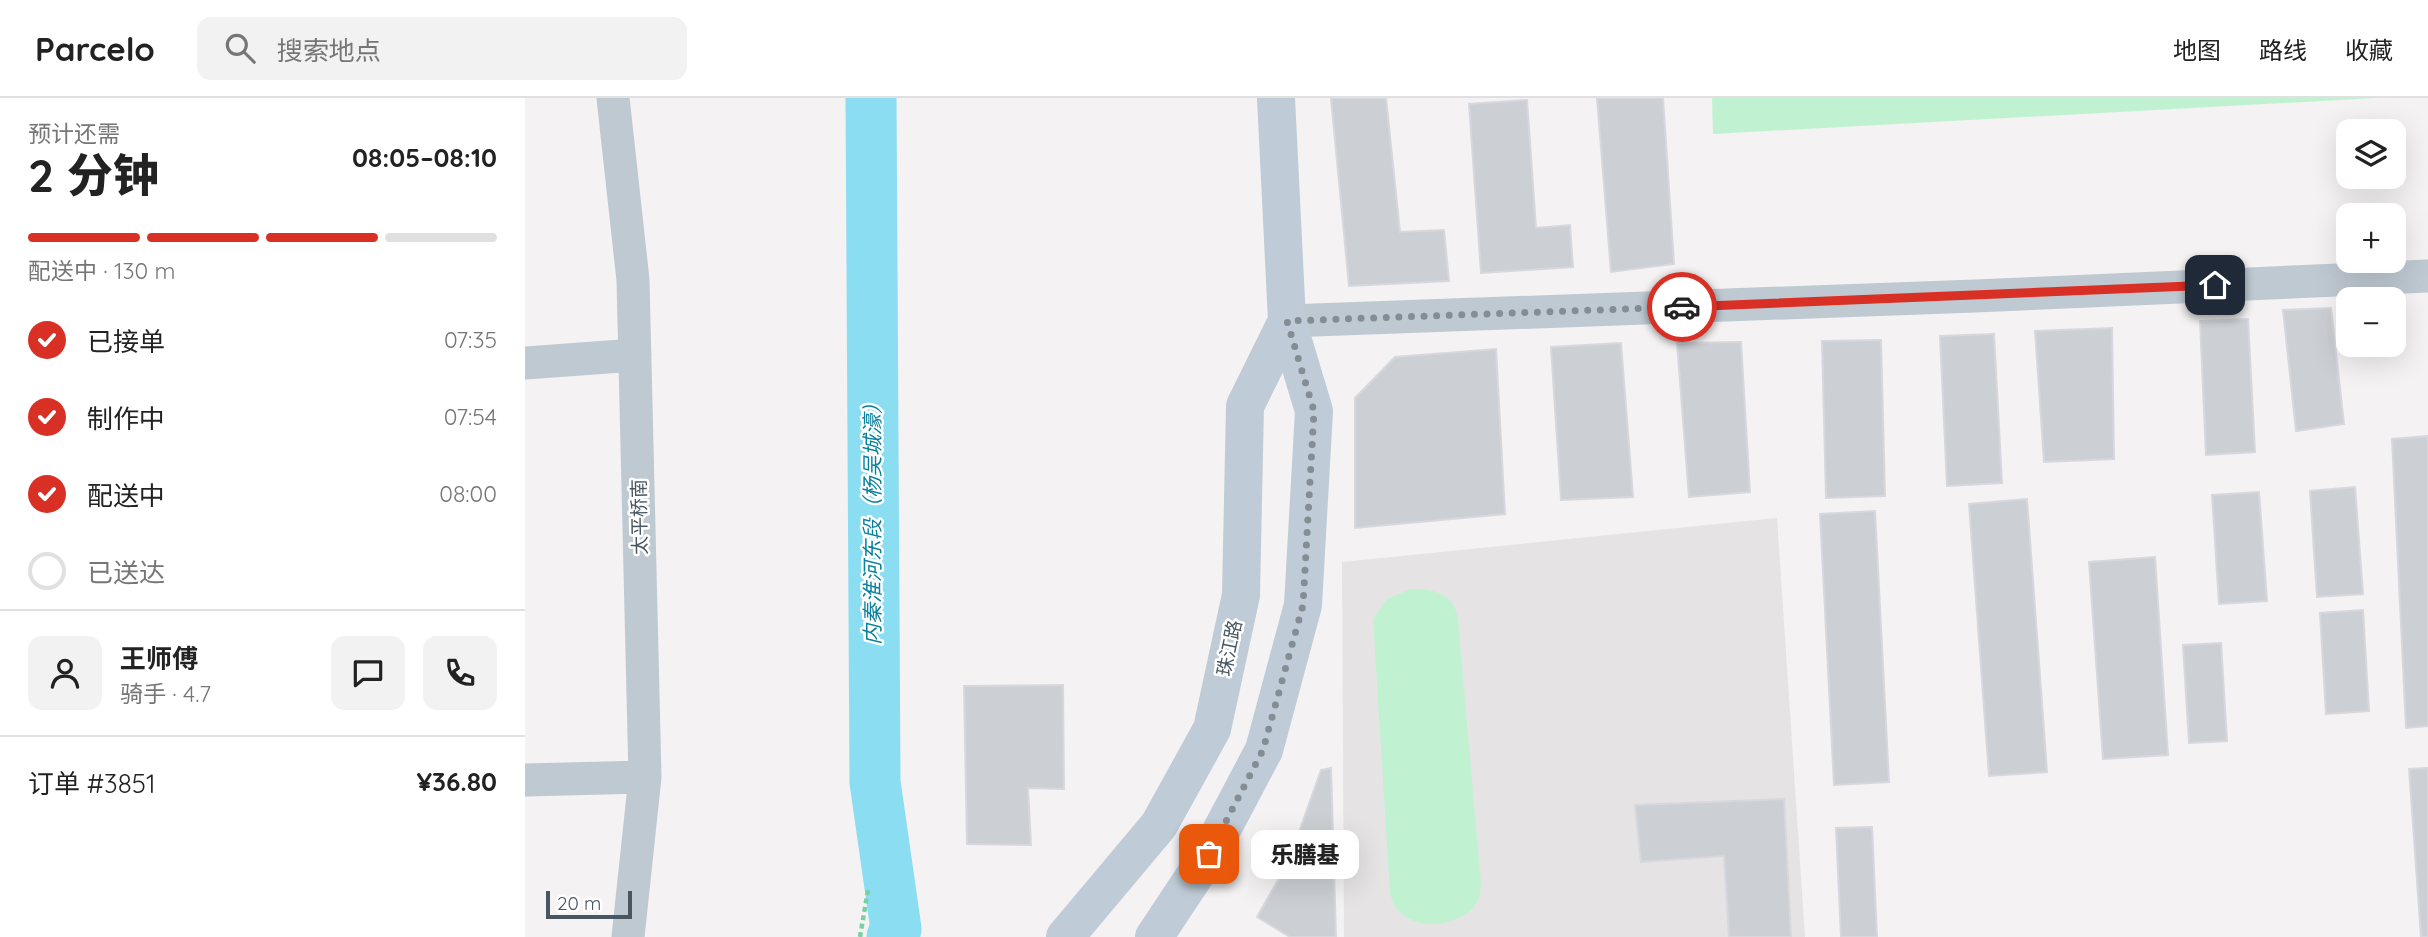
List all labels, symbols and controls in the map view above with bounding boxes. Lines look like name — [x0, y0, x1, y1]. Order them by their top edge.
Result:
search box — [197, 17, 687, 80]
text: Parcelo — [35, 28, 155, 69]
icon: search — [221, 29, 259, 67]
text: 搜索地点 — [277, 34, 381, 67]
text: 地图 — [2173, 35, 2221, 65]
text: 路线 — [2259, 35, 2307, 65]
text: 收藏 — [2345, 35, 2393, 65]
text: 预计还需 — [28, 119, 120, 148]
map controls — [2336, 119, 2406, 357]
button: layers — [2336, 119, 2406, 189]
text: 08:05–08:10 — [352, 141, 497, 174]
text: 2 分钟 — [28, 146, 159, 204]
button: + — [2336, 203, 2406, 273]
pin — [2185, 255, 2245, 315]
text: 配送中 · 130 m — [28, 256, 176, 285]
icon: home — [2196, 266, 2234, 304]
courier — [1647, 272, 1717, 342]
button: − — [2336, 287, 2406, 357]
icon: car — [1663, 288, 1701, 326]
icon: check — [28, 321, 66, 359]
text: 已接单 — [87, 325, 165, 358]
text: 07:35 — [444, 325, 497, 354]
water label: 内秦淮河东段（杨吴城濠） — [859, 393, 885, 645]
icon: check — [28, 398, 66, 436]
text: 制作中 — [87, 402, 165, 435]
text: 07:54 — [444, 402, 497, 431]
icon: check — [28, 475, 66, 513]
text: 配送中 — [87, 479, 165, 512]
text: 08:00 — [439, 479, 497, 508]
street label: 太平桥南 — [626, 479, 652, 555]
text: 已送达 — [87, 556, 165, 589]
street label: 珠江路 — [1211, 618, 1247, 678]
button: person — [28, 636, 102, 710]
button: chat — [331, 636, 405, 710]
button: phone — [423, 636, 497, 710]
text: 王师傅 — [120, 642, 198, 675]
text: 骑手 · 4.7 — [120, 679, 211, 708]
text: ¥36.80 — [416, 765, 497, 798]
text: 订单 #3851 — [28, 767, 156, 800]
pin — [1179, 824, 1239, 884]
callout: 乐膳基 — [1251, 830, 1359, 878]
icon: bag — [1190, 835, 1228, 873]
text: 乐膳基 — [1271, 840, 1340, 869]
scale bar — [546, 888, 632, 920]
text: 20 m — [557, 891, 601, 915]

